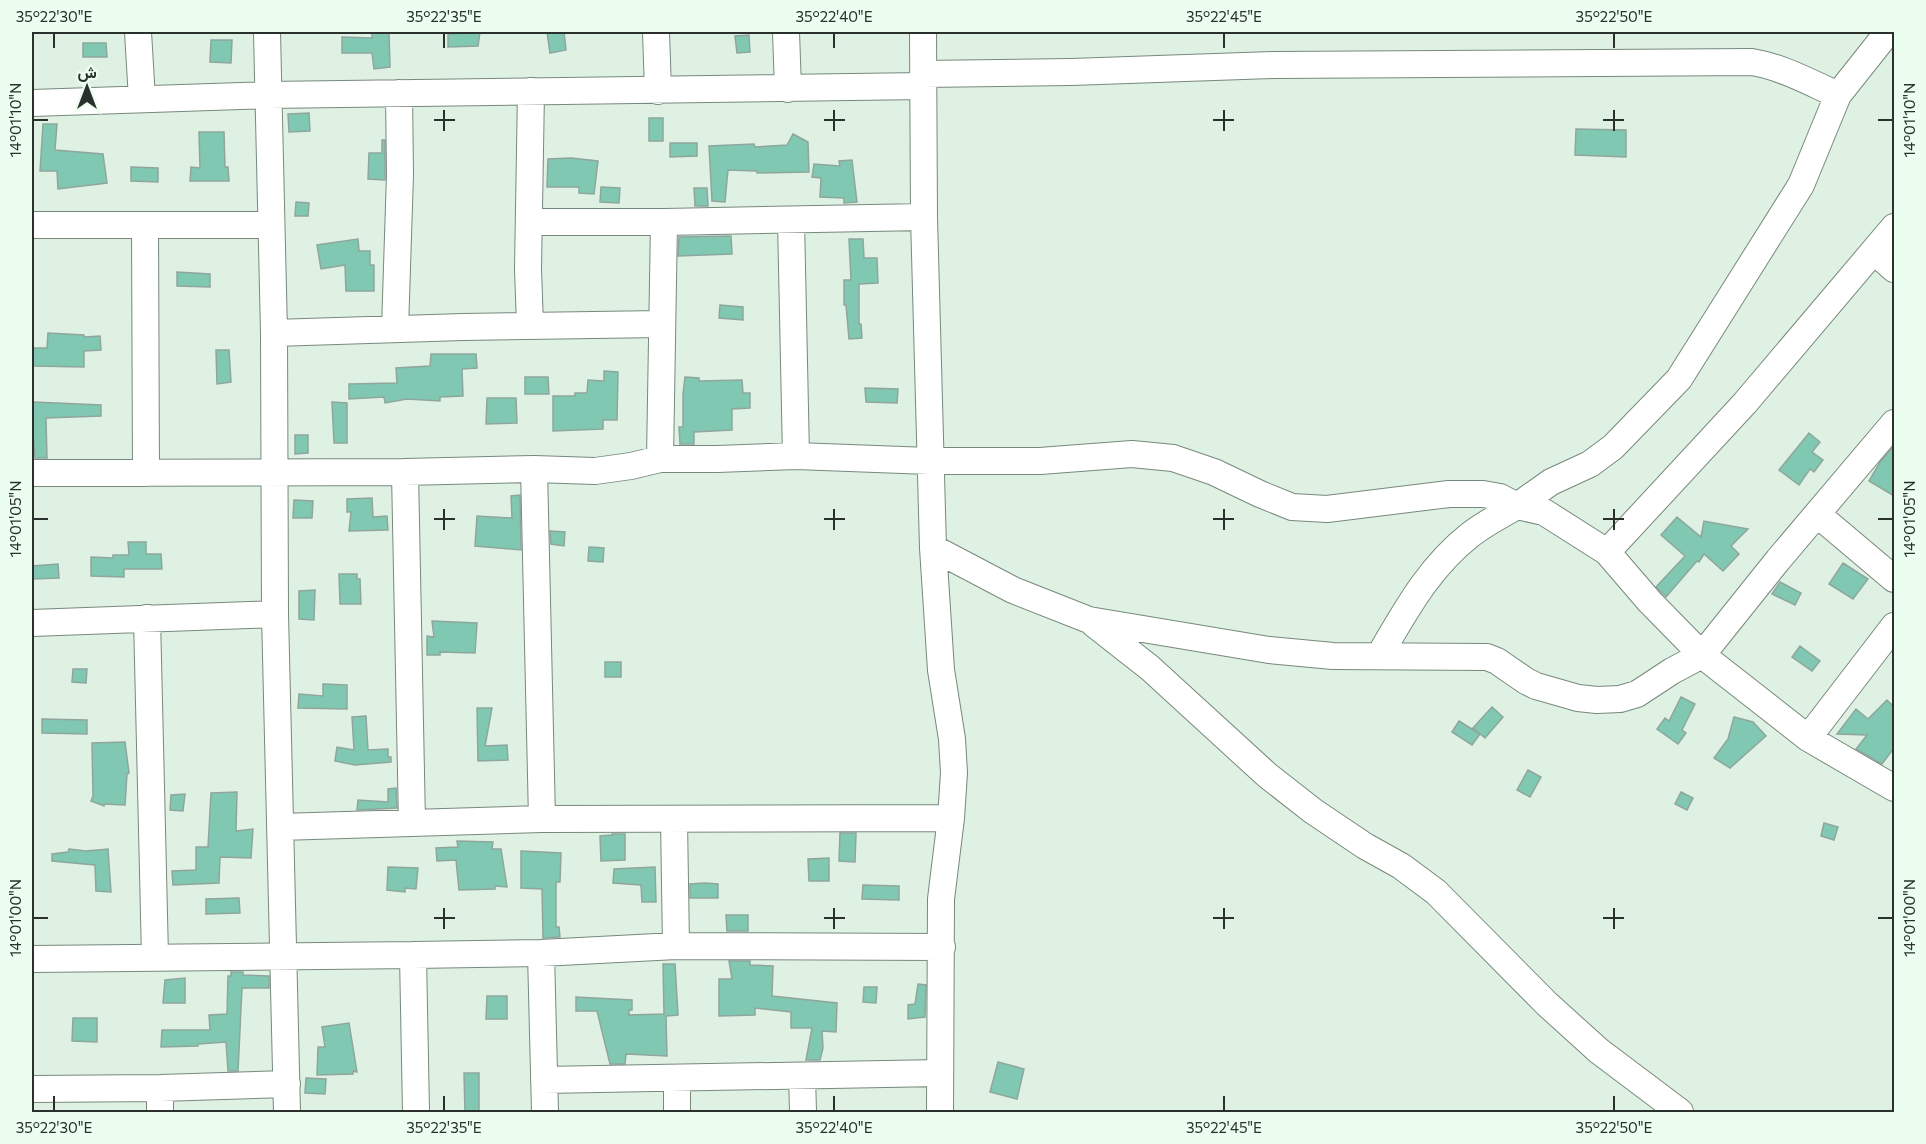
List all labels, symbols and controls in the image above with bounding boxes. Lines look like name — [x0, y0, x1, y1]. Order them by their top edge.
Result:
text: 35°22'30"E — [16, 7, 92, 25]
text: 35°22'35"E — [406, 7, 482, 25]
text: 35°22'40"E — [795, 7, 873, 25]
text: 35°22'45"E — [1186, 7, 1262, 25]
text: 35°22'50"E — [1576, 7, 1652, 25]
north arrow — [57, 57, 117, 117]
text: ش — [77, 62, 97, 82]
text: 14°01'10"N — [6, 83, 24, 157]
text: 14°01'10"N — [1900, 83, 1918, 157]
text: 14°01'05"N — [6, 481, 24, 557]
text: 14°01'05"N — [1900, 481, 1918, 557]
text: 14°01'00"N — [6, 879, 24, 957]
text: 14°01'00"N — [1900, 879, 1918, 957]
text: 35°22'30"E — [16, 1118, 92, 1136]
text: 35°22'35"E — [406, 1118, 482, 1136]
text: 35°22'40"E — [795, 1118, 873, 1136]
text: 35°22'45"E — [1186, 1118, 1262, 1136]
text: 35°22'50"E — [1576, 1118, 1652, 1136]

